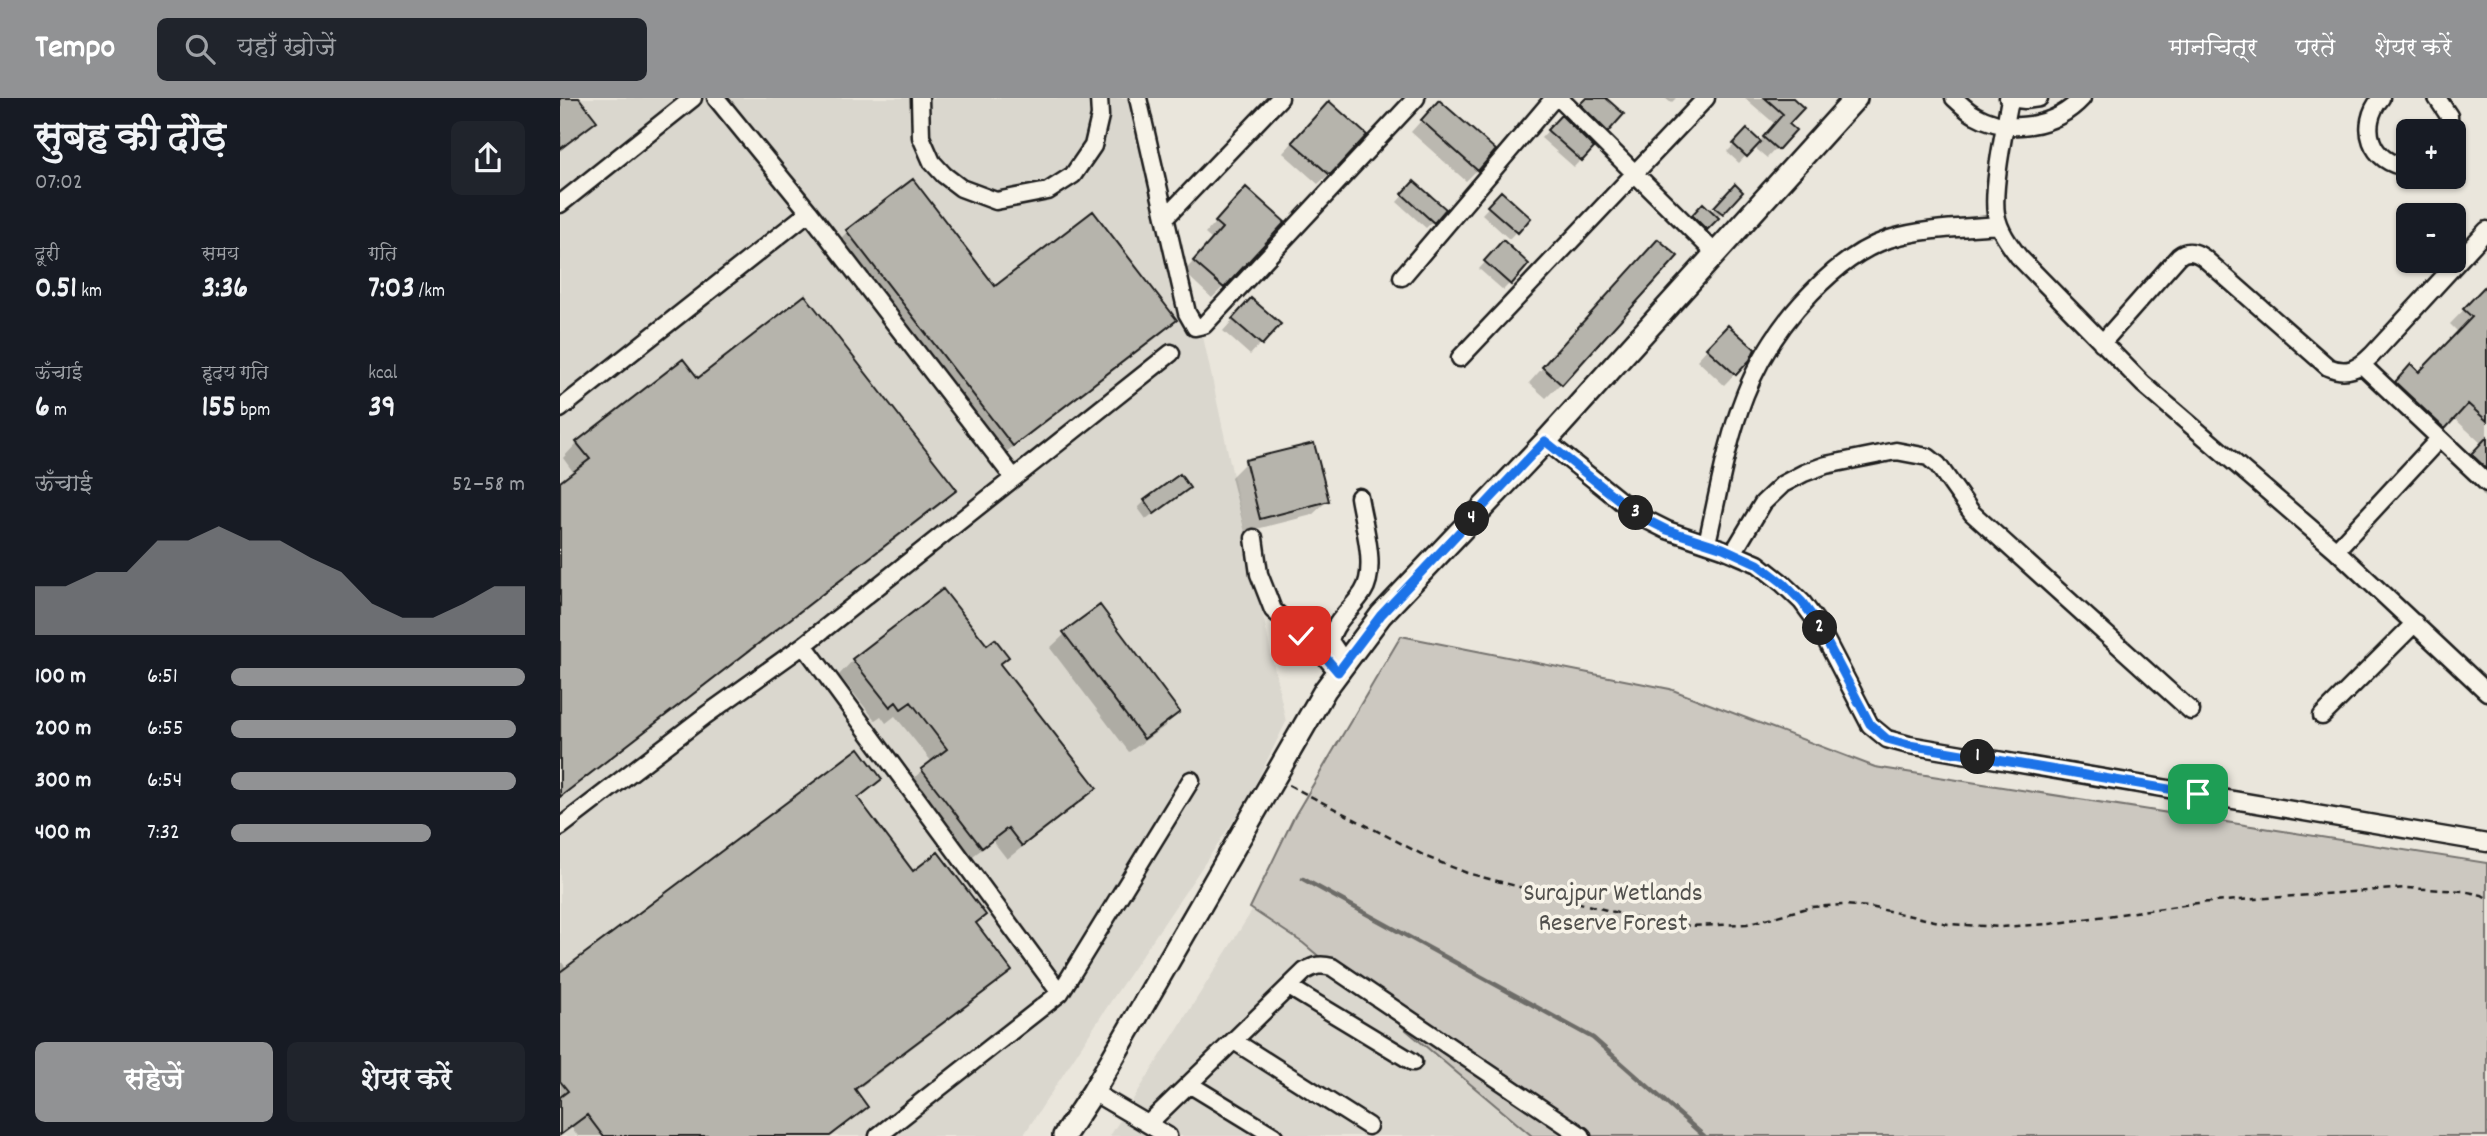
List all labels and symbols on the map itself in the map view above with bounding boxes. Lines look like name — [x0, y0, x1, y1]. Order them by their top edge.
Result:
pin: 3 — [1618, 496, 1654, 530]
pin: 4 — [1454, 502, 1490, 536]
pin — [1271, 606, 1331, 666]
pin: 2 — [1802, 610, 1838, 646]
pin: 1 — [1960, 740, 1996, 774]
pin — [2168, 764, 2228, 824]
park label: Surajpur Wetlands Reserve Forest — [1523, 876, 1703, 943]

